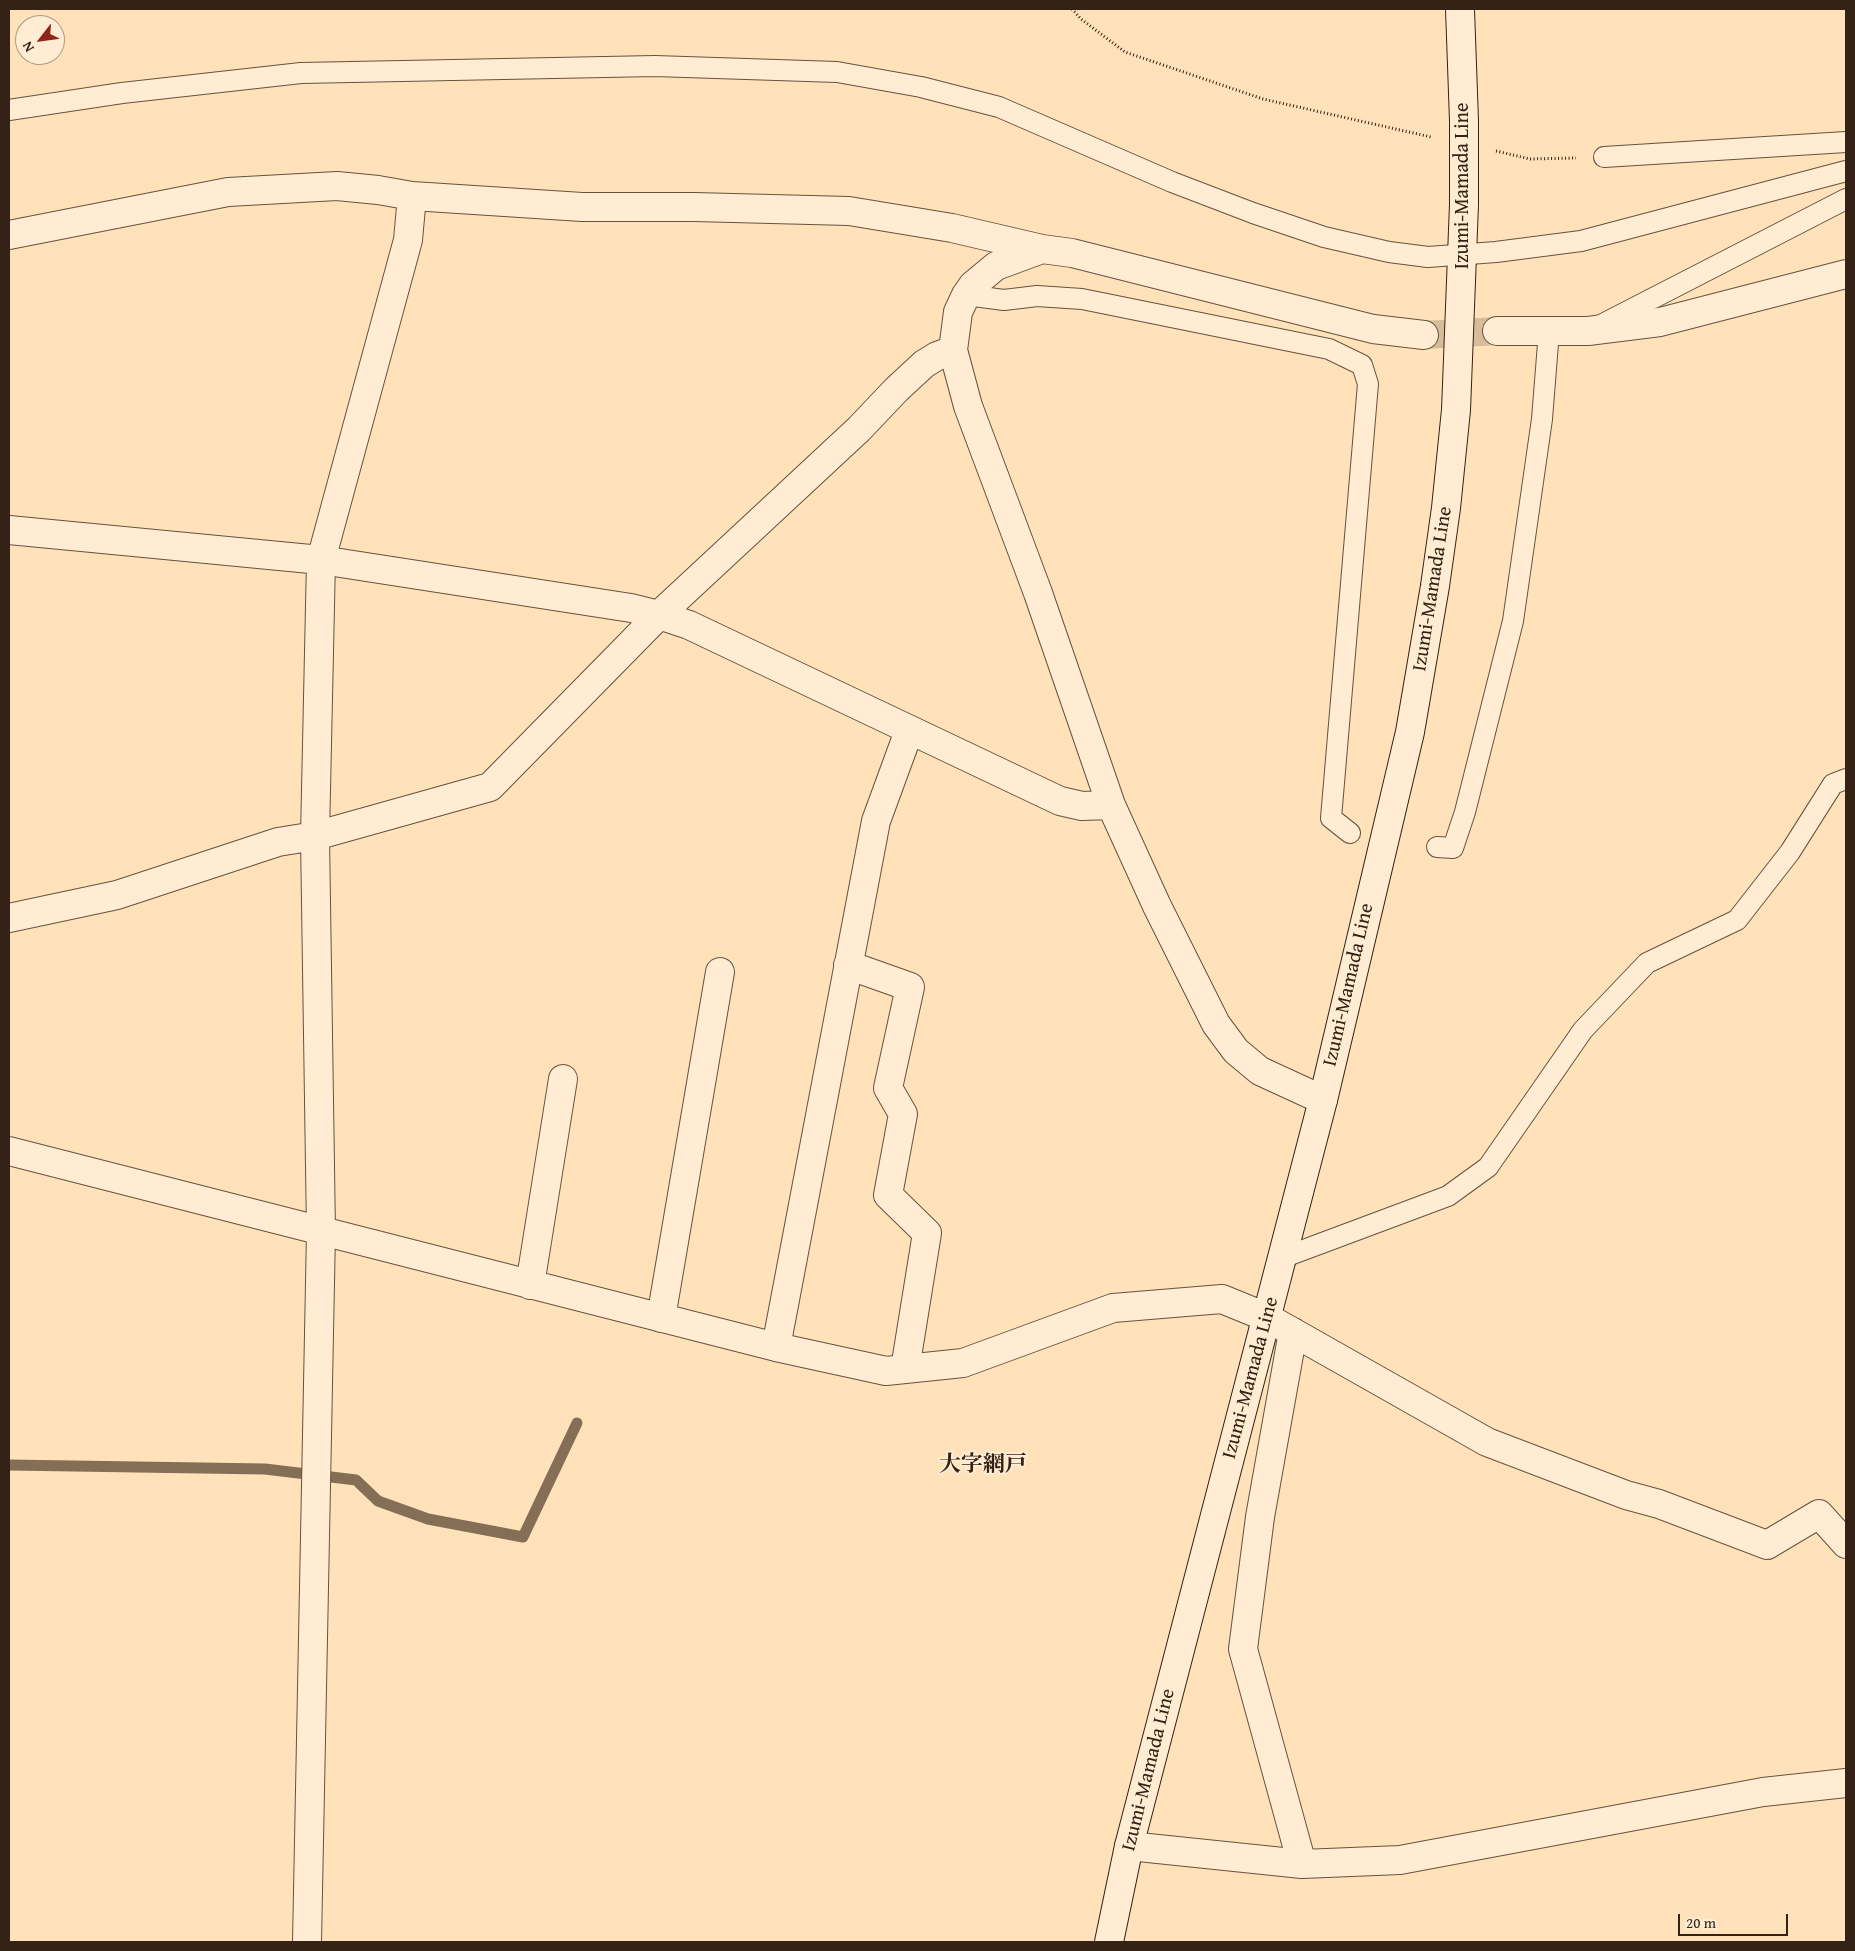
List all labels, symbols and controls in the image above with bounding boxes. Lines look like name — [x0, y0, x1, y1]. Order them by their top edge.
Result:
north arrow — [15, 15, 65, 65]
text: N — [17, 38, 39, 56]
street label: Izumi-Mamada Line — [1451, 103, 1475, 269]
street label: Izumi-Mamada Line — [1408, 505, 1458, 673]
street label: Izumi-Mamada Line — [1319, 901, 1379, 1069]
street label: Izumi-Mamada Line — [1218, 1294, 1284, 1462]
district label: 大字網戸 — [939, 1452, 1027, 1478]
street label: Izumi-Mamada Line — [1117, 1686, 1181, 1854]
scale bar — [1680, 1904, 1790, 1936]
text: 20 m — [1686, 1912, 1716, 1933]

